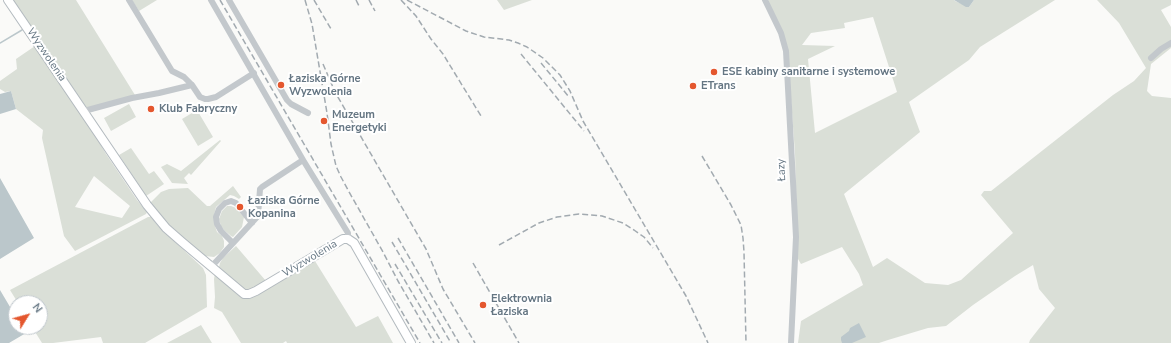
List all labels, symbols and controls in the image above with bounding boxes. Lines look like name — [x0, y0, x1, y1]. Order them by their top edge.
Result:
street label: Wyzwolenia — [23, 26, 69, 84]
place label: ESE kabiny sanitarne i systemowe — [722, 65, 895, 79]
marker: ESE kabiny sanitarne i systemowe — [709, 67, 719, 77]
place label: Łaziska Górne Wyzwolenia — [289, 72, 361, 98]
place label: ETrans — [701, 79, 736, 93]
marker: Łaziska Górne Wyzwolenia — [276, 80, 286, 90]
marker: ETrans — [688, 81, 698, 91]
place label: Klub Fabryczny — [159, 102, 237, 116]
marker: Klub Fabryczny — [146, 104, 156, 114]
place label: Muzeum Energetyki — [332, 108, 387, 134]
marker: Muzeum Energetyki — [319, 116, 329, 126]
street label: Łazy — [775, 158, 789, 182]
place label: Łaziska Górne Kopanina — [248, 194, 320, 220]
marker: Łaziska Górne Kopanina — [235, 202, 245, 212]
street label: Wyzwolenia — [280, 238, 340, 280]
place label: Elektrownia Łaziska — [491, 292, 552, 318]
north arrow — [8, 295, 48, 335]
text: N — [29, 300, 46, 316]
marker: Elektrownia Łaziska — [478, 300, 488, 310]

